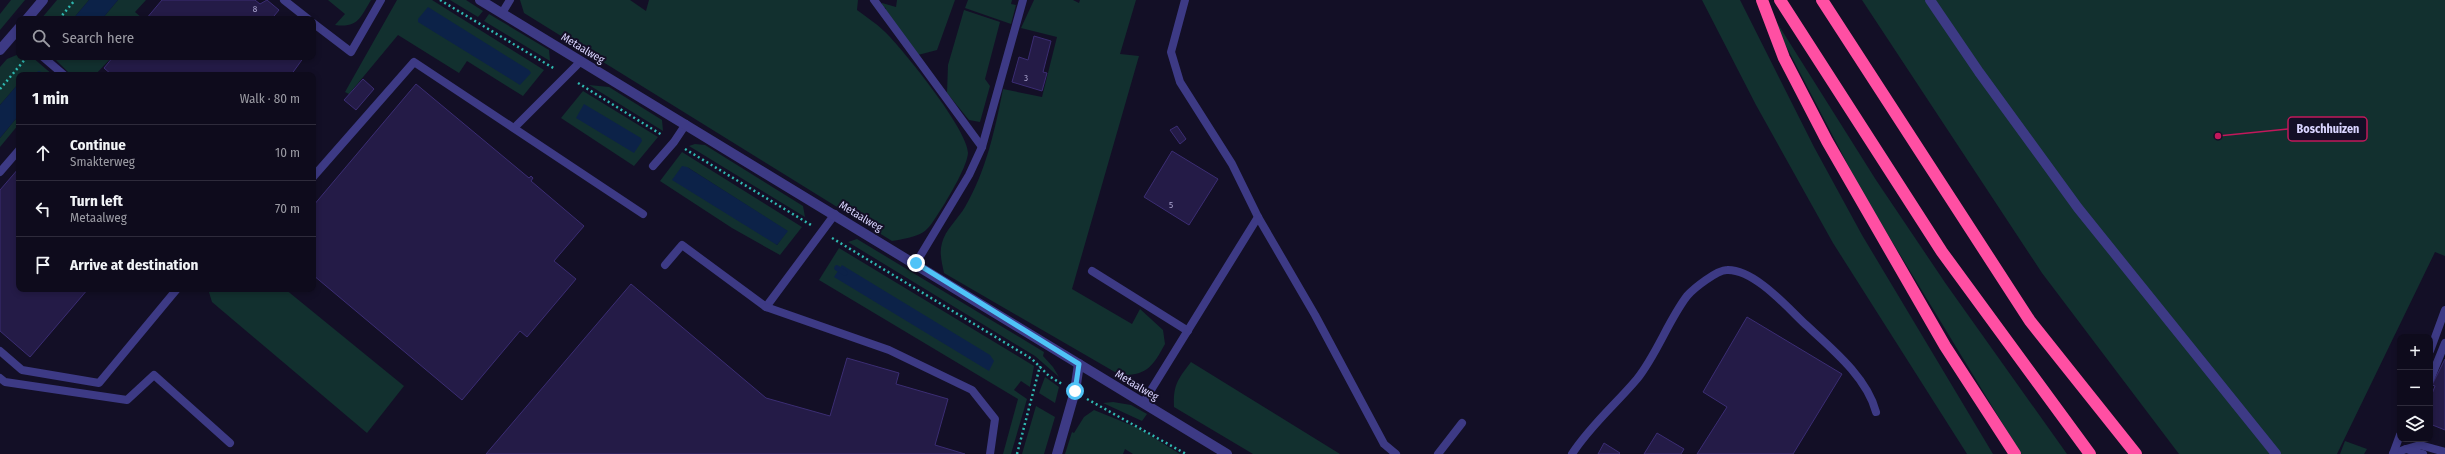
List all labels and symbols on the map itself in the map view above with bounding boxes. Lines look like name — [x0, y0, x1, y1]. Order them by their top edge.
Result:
house number: 8 — [253, 4, 258, 14]
street label: Metaalweg — [559, 30, 607, 67]
house number: 3 — [1024, 73, 1028, 83]
callout: Boschhuizen — [2288, 117, 2367, 141]
text: Boschhuizen — [2297, 122, 2359, 136]
street label: Metaalweg — [837, 198, 885, 235]
house number: 5 — [1169, 200, 1173, 210]
route end — [907, 254, 925, 272]
street label: Metaalweg — [1113, 367, 1161, 404]
route start — [1066, 382, 1084, 400]

